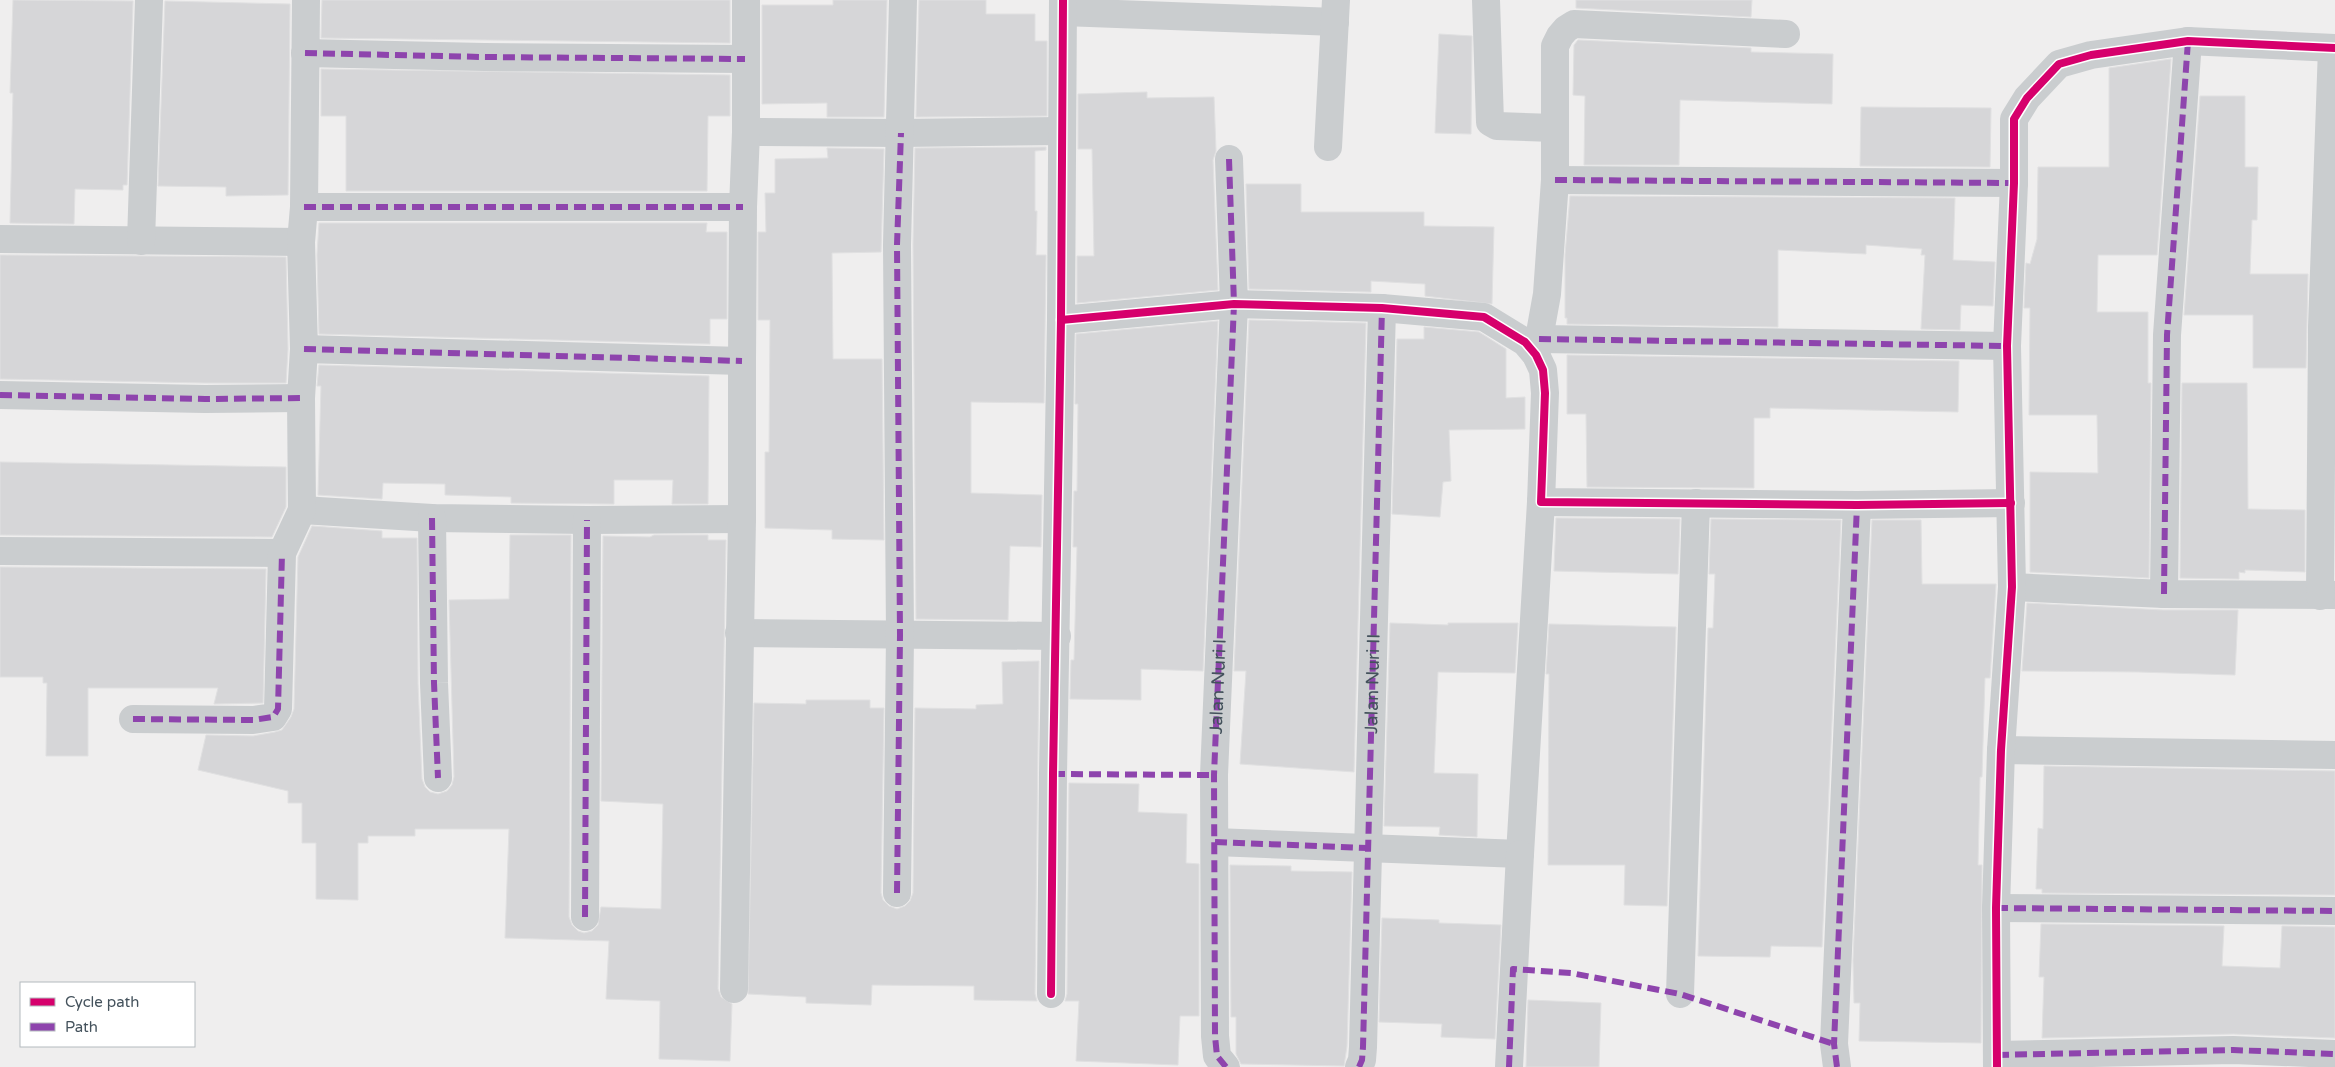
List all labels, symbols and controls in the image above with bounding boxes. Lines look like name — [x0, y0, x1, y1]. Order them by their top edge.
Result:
street label: Jalan Nuri II — [1360, 633, 1385, 734]
street label: Jalan Nuri I — [1205, 638, 1231, 734]
legend — [20, 982, 195, 1047]
text: Cycle path — [65, 993, 139, 1011]
text: Path — [65, 1018, 98, 1036]

